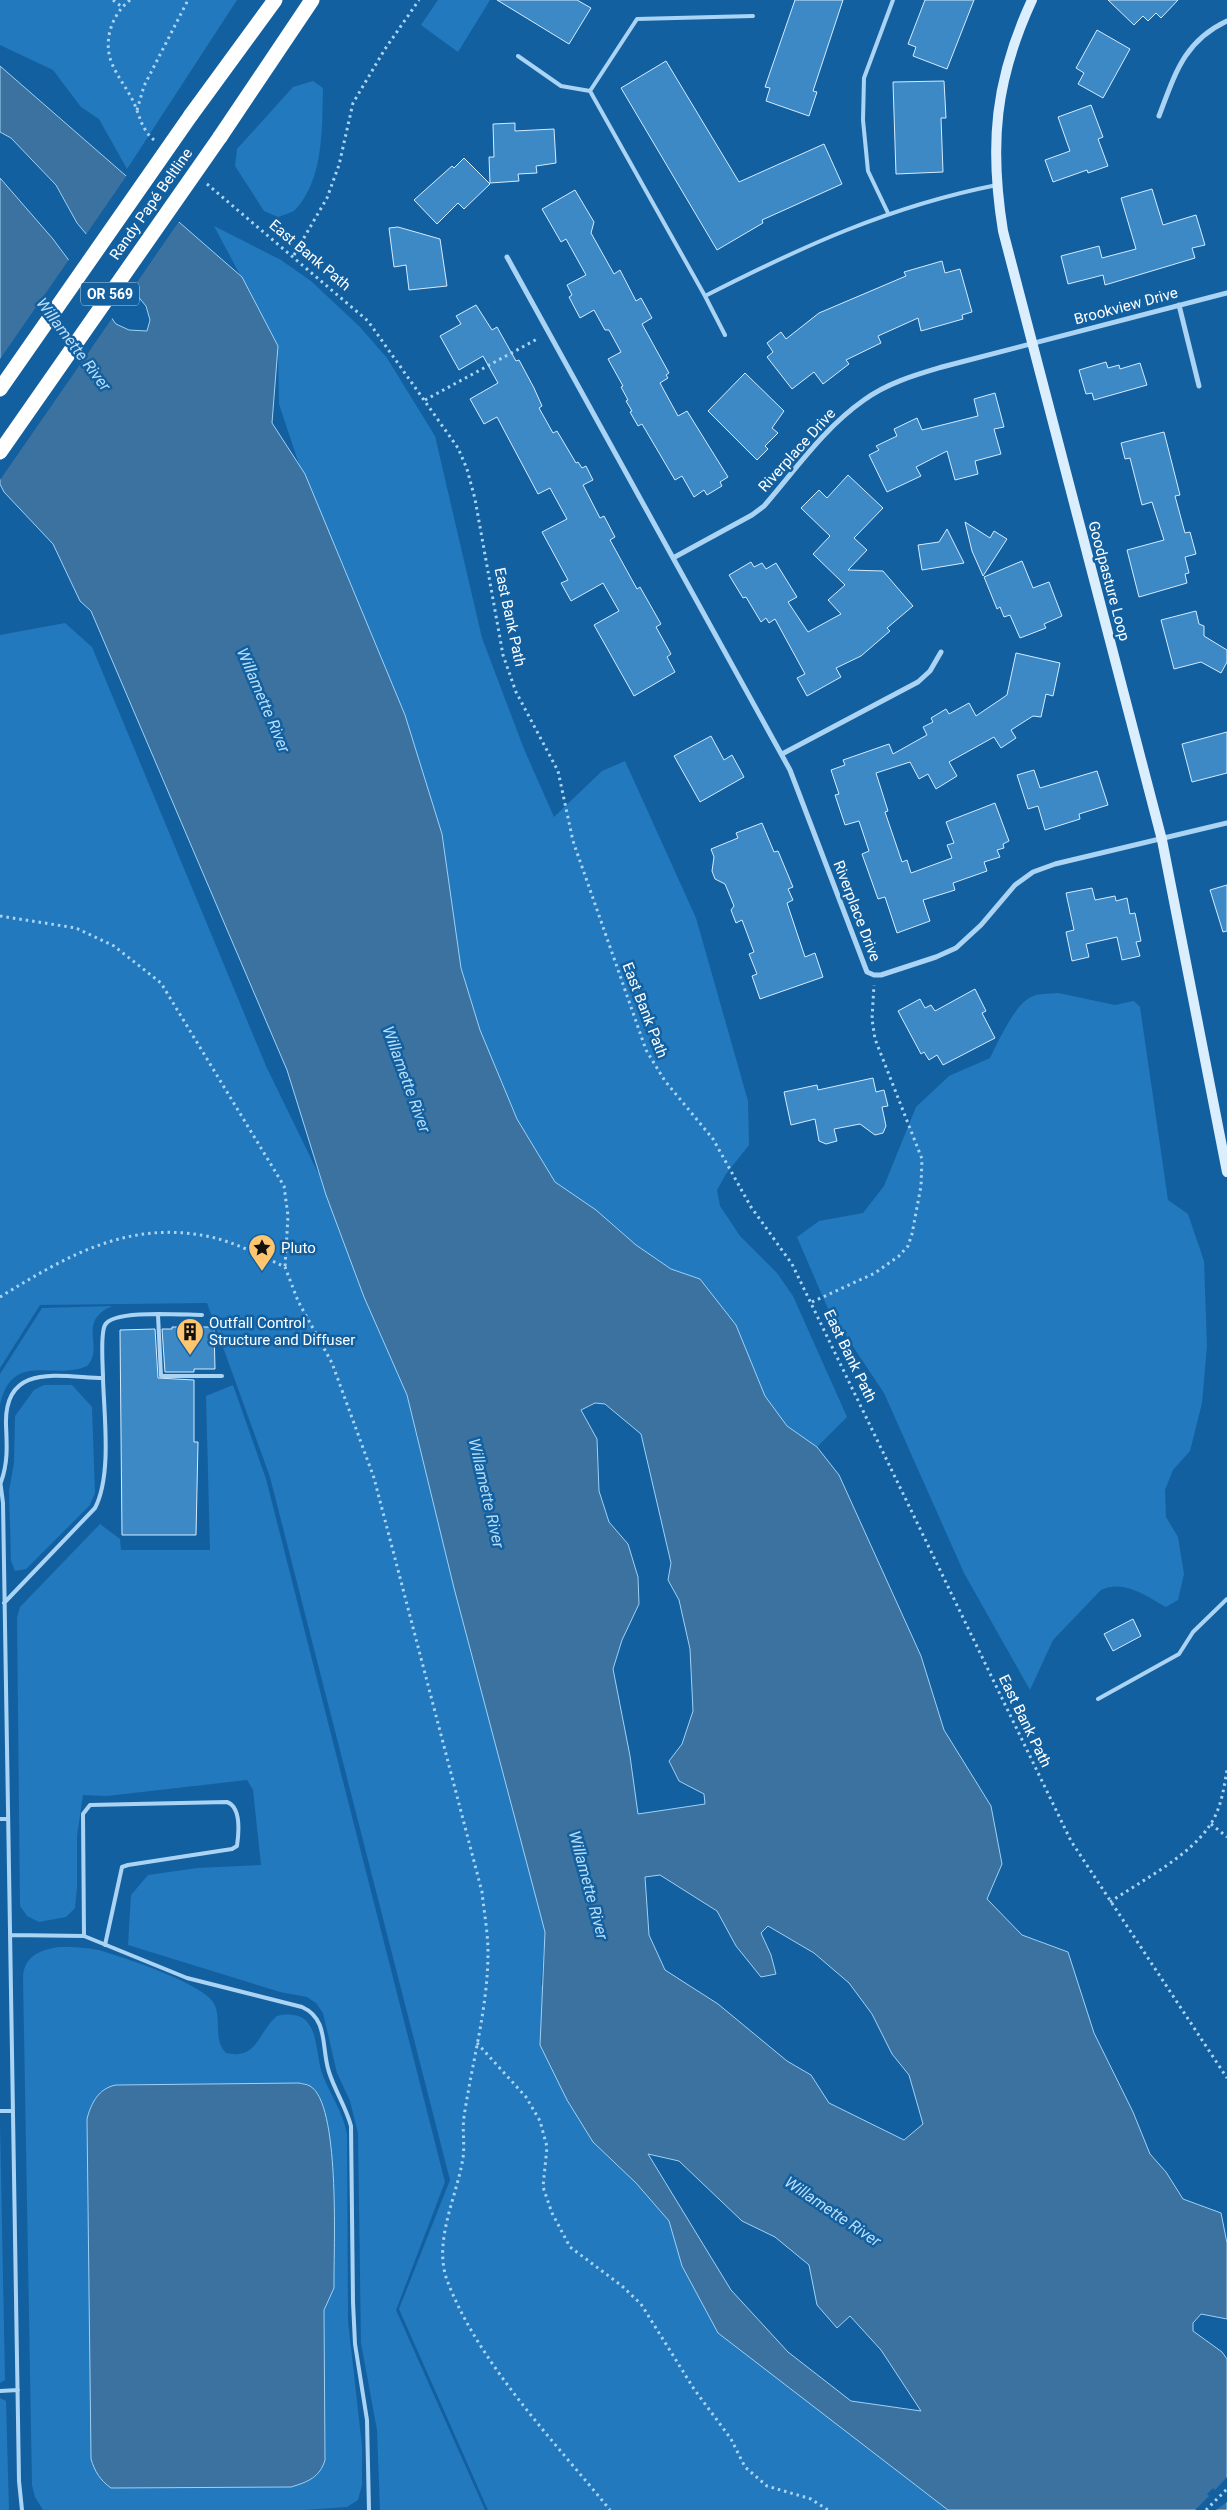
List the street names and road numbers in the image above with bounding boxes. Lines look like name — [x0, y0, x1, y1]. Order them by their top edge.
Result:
street label: Randy Papé Beltline — [106, 145, 196, 263]
street label: East Bank Path — [266, 216, 354, 294]
road number: OR 569 — [81, 282, 139, 306]
street label: Brookview Drive — [1072, 284, 1180, 328]
street label: Riverplace Drive — [755, 404, 839, 496]
street label: Goodpasture Loop — [1084, 519, 1134, 643]
street label: East Bank Path — [491, 566, 529, 668]
street label: Riverplace Drive — [830, 858, 885, 964]
street label: East Bank Path — [619, 960, 671, 1060]
street label: East Bank Path — [820, 1307, 880, 1405]
street label: East Bank Path — [995, 1672, 1055, 1770]

